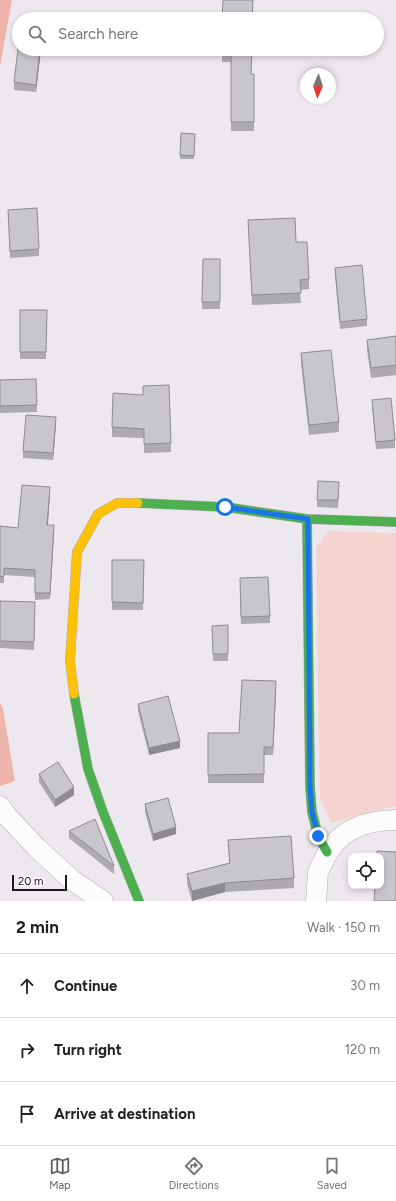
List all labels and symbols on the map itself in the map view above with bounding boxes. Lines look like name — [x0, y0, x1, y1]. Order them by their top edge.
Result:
north arrow — [300, 68, 336, 104]
route start — [216, 498, 234, 516]
route end — [309, 827, 327, 845]
scale bar — [12, 873, 67, 892]

